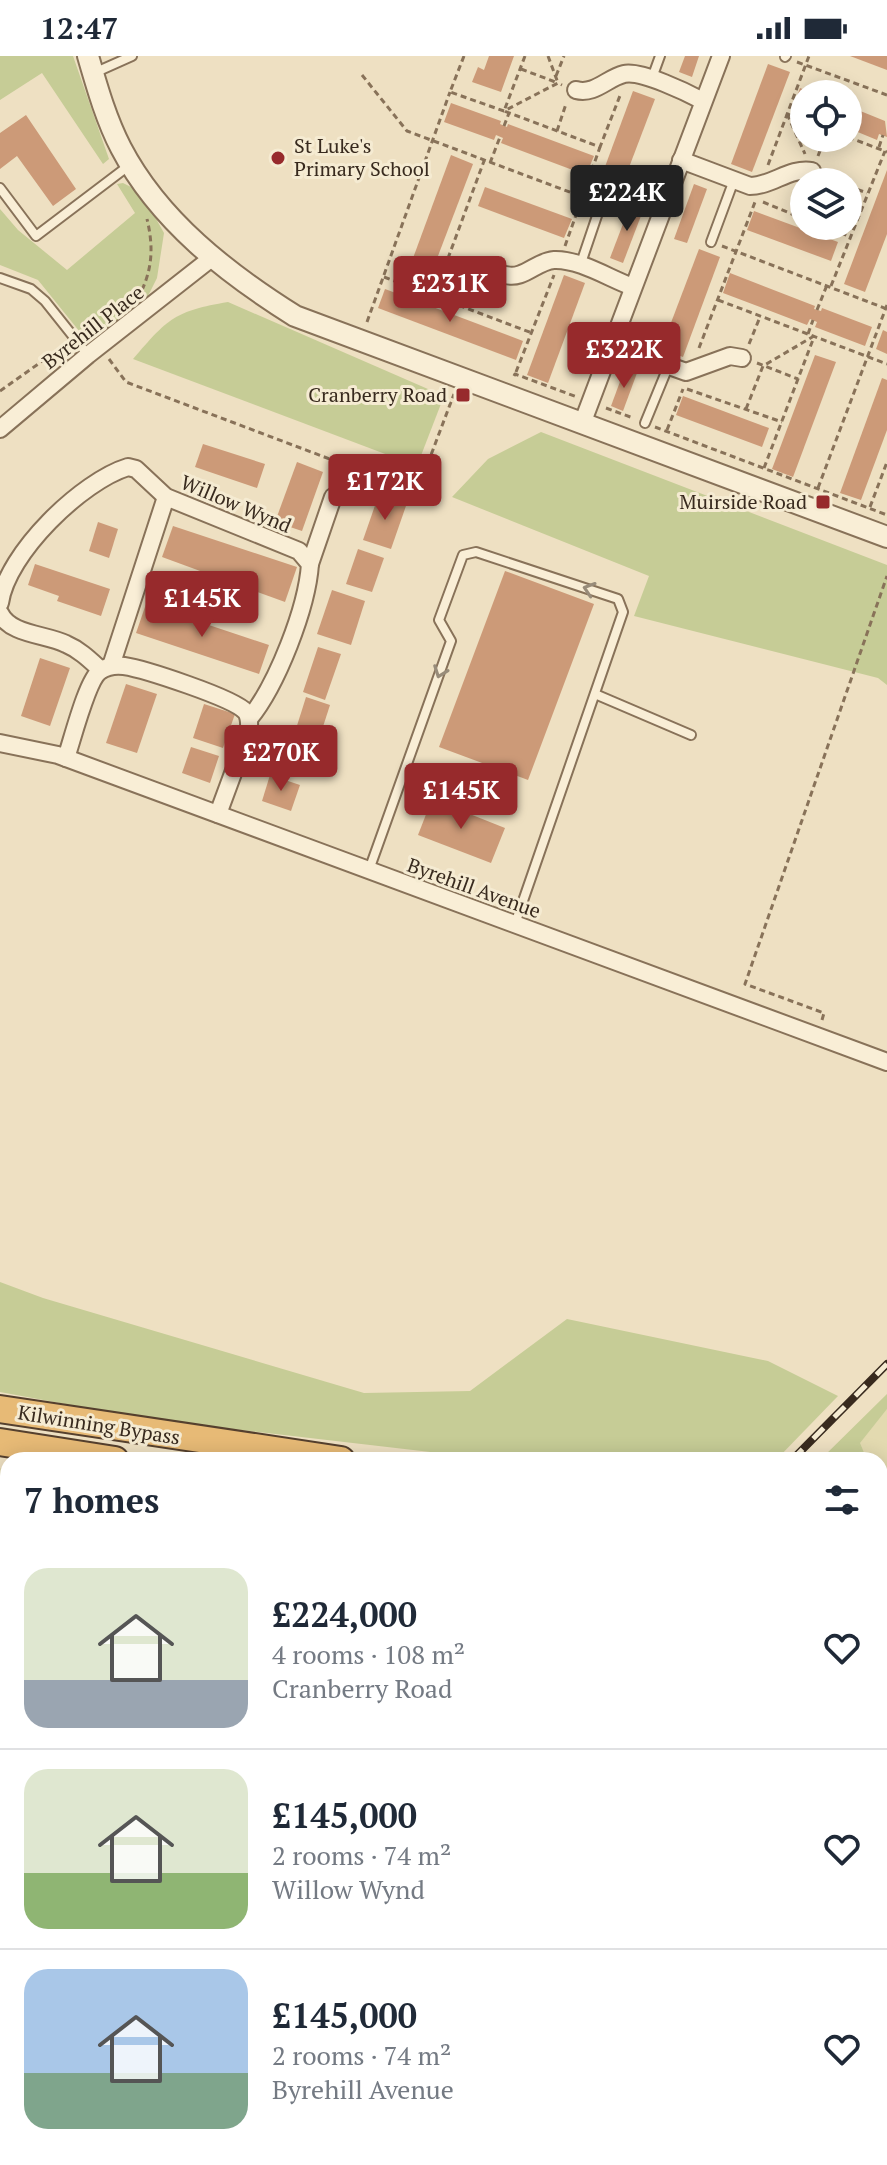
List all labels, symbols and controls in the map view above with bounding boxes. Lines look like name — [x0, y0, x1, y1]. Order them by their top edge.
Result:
text: 12:47 — [40, 8, 118, 48]
map controls — [790, 80, 862, 240]
button: locate — [790, 80, 862, 152]
place label: St Luke's Primary School — [294, 132, 430, 182]
marker: St Luke's Primary School — [269, 149, 287, 167]
pin: £224K — [571, 165, 683, 233]
button: layers — [790, 168, 862, 240]
text: £224K — [588, 174, 666, 208]
pin: £231K — [394, 256, 506, 324]
text: £231K — [411, 265, 489, 299]
street label: Byrehill Place — [36, 278, 149, 375]
pin: £322K — [568, 322, 680, 390]
text: £322K — [585, 331, 663, 365]
place label: Cranberry Road — [308, 381, 447, 408]
marker: Cranberry Road — [454, 386, 472, 404]
pin: £172K — [329, 454, 441, 522]
text: £172K — [346, 463, 424, 497]
street label: Willow Wynd — [177, 468, 296, 539]
place label: Muirside Road — [679, 488, 807, 515]
marker: Muirside Road — [814, 493, 832, 511]
pin: £145K — [146, 571, 258, 639]
text: £145K — [163, 580, 241, 614]
one-way arrow — [583, 583, 597, 599]
one-way arrow — [433, 664, 449, 678]
pin: £270K — [225, 725, 337, 793]
text: £270K — [242, 734, 320, 768]
pin: £145K — [405, 763, 517, 831]
text: £145K — [422, 772, 500, 806]
street label: Byrehill Avenue — [404, 851, 545, 924]
street label: Kilwinning Bypass — [16, 1398, 182, 1451]
text: 7 homes — [24, 1478, 159, 1523]
icon: filters — [820, 1478, 864, 1522]
text: £224,000 — [272, 1592, 417, 1637]
icon: home — [88, 1600, 184, 1696]
icon: heart — [820, 1626, 864, 1670]
text: 4 rooms · 108 m² — [272, 1637, 465, 1671]
text: Cranberry Road — [272, 1671, 452, 1705]
text: £145,000 — [272, 1793, 417, 1838]
icon: home — [88, 1801, 184, 1897]
icon: heart — [820, 1827, 864, 1871]
text: 2 rooms · 74 m² — [272, 1838, 451, 1872]
text: Willow Wynd — [272, 1872, 425, 1906]
text: £145,000 — [272, 1993, 417, 2038]
icon: home — [88, 2001, 184, 2097]
icon: heart — [820, 2027, 864, 2071]
text: 2 rooms · 74 m² — [272, 2038, 451, 2072]
text: Byrehill Avenue — [272, 2072, 454, 2106]

